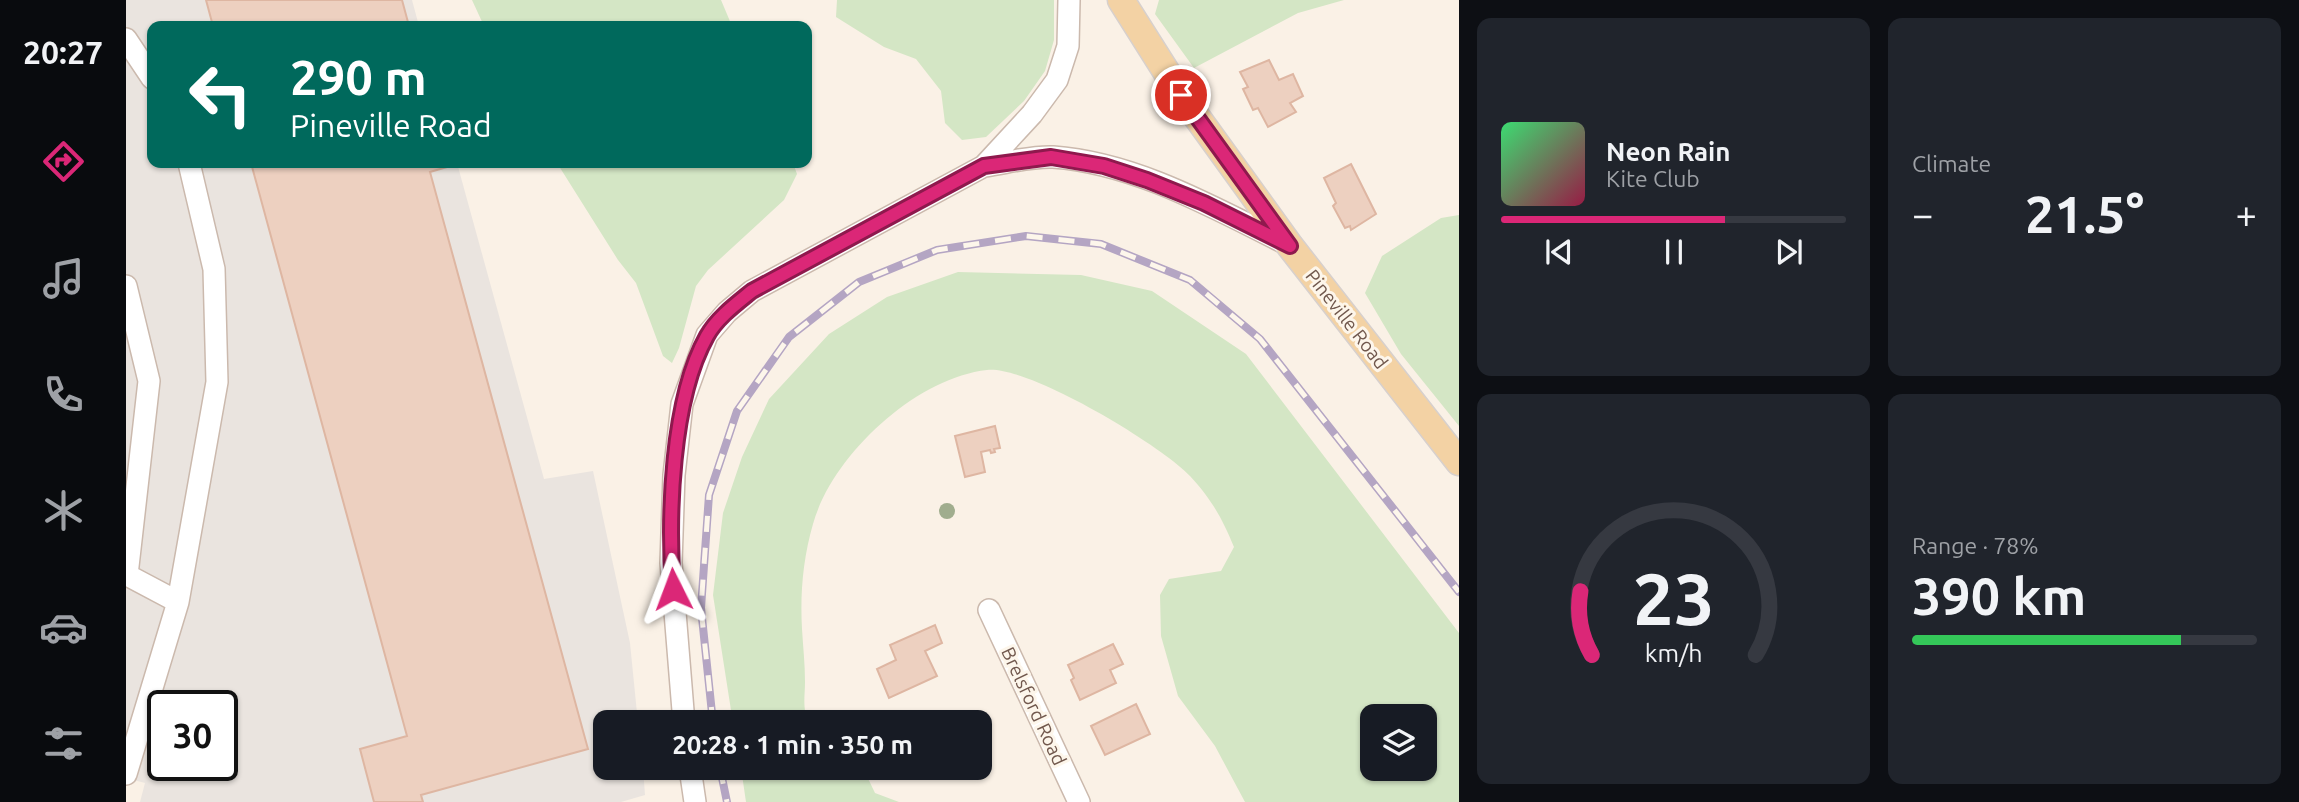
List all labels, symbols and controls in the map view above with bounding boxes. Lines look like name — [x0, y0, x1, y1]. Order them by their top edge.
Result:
text: 20:27 — [23, 34, 103, 70]
icon: left — [175, 49, 266, 140]
text: 290 m — [290, 49, 427, 104]
pin — [1151, 65, 1211, 125]
icon: arrive — [1162, 76, 1200, 114]
text: Pineville Road — [290, 107, 492, 143]
icon: directions — [39, 137, 88, 186]
text: Neon Rain — [1606, 137, 1731, 166]
text: Climate — [1912, 151, 1991, 176]
text: Kite Club — [1606, 166, 1700, 191]
text: 21.5° — [2025, 185, 2144, 243]
text: − — [1912, 193, 1933, 235]
text: + — [2236, 193, 2257, 235]
icon: previous — [1540, 233, 1578, 271]
icon: pause — [1655, 233, 1693, 271]
icon: next — [1770, 233, 1808, 271]
icon: music — [39, 254, 88, 303]
street label: Pineville Road — [1301, 265, 1393, 373]
icon: phone — [39, 370, 88, 419]
icon: climate — [39, 486, 88, 535]
text: Range · 78% — [1912, 533, 2039, 558]
position arrow — [636, 552, 710, 626]
text: 23 — [1632, 557, 1715, 639]
text: 390 km — [1912, 567, 2086, 625]
icon: car — [39, 603, 88, 652]
text: km/h — [1645, 639, 1702, 667]
street label: Brelsford Road — [997, 643, 1071, 769]
speed limit sign: 30 — [147, 690, 238, 781]
map controls — [1360, 704, 1437, 781]
button: layers — [1360, 704, 1437, 781]
icon: filters — [39, 719, 88, 768]
text: 20:28 · 1 min · 350 m — [672, 730, 913, 759]

